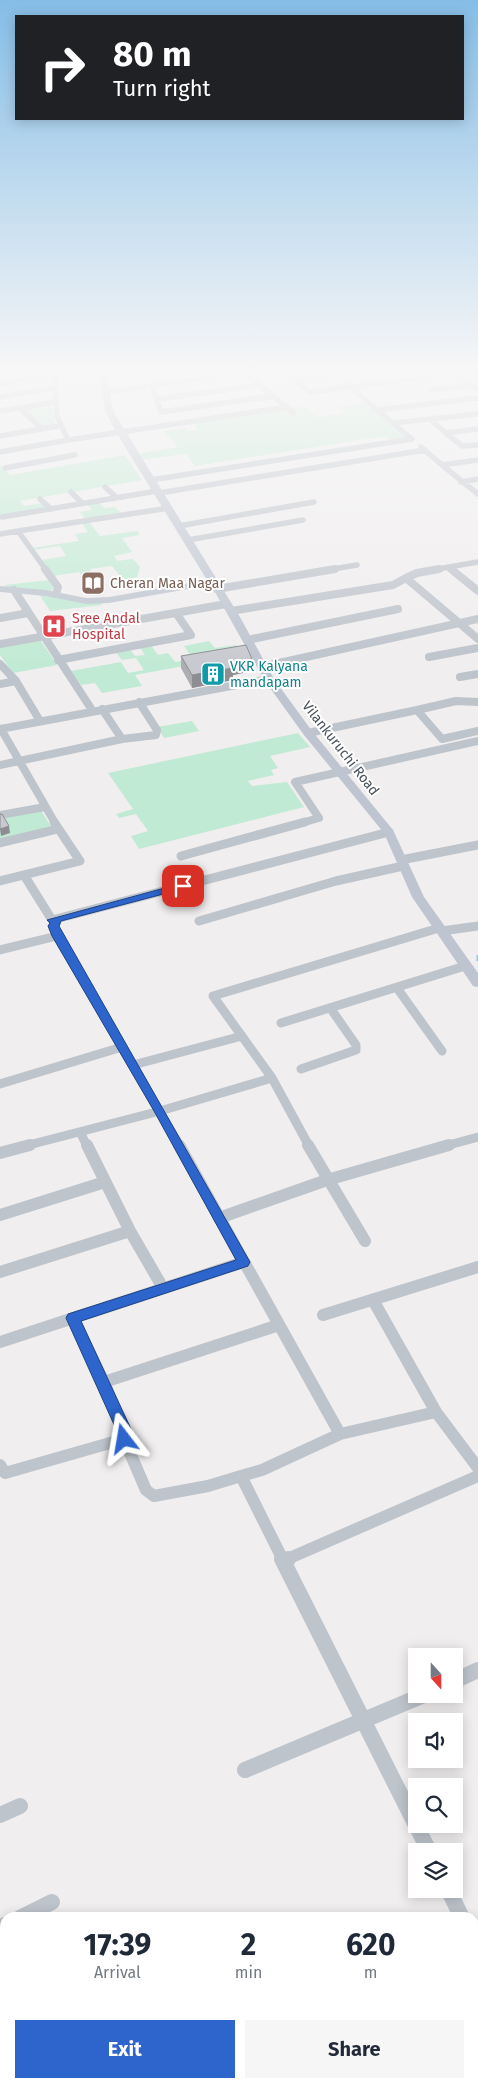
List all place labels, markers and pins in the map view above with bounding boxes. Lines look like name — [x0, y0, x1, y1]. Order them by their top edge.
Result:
library icon: Cheran Maa Nagar — [80, 570, 106, 596]
place label: Cheran Maa Nagar — [110, 575, 225, 592]
place label: Sree Andal Hospital — [72, 610, 140, 643]
hospital icon: Sree Andal Hospital — [41, 613, 67, 639]
place label: VKR Kalyana mandapam — [230, 658, 308, 691]
building icon: VKR Kalyana mandapam — [200, 661, 226, 687]
pin — [162, 865, 204, 907]

